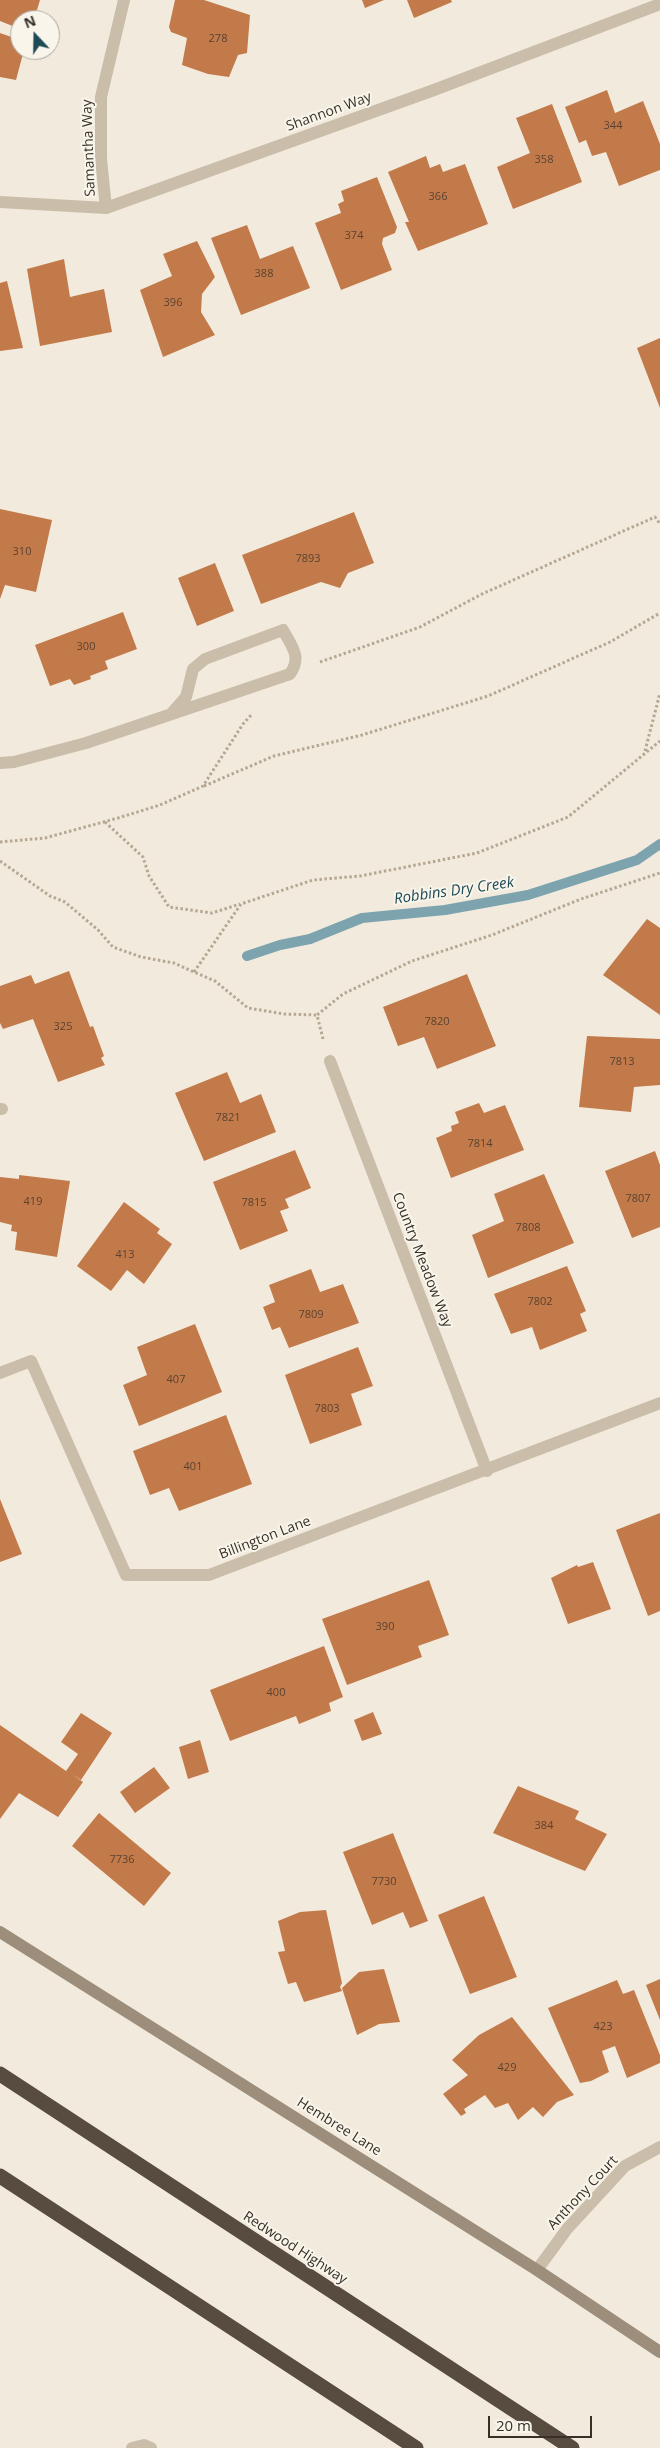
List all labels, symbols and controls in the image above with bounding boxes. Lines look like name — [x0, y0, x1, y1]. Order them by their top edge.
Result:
north arrow — [10, 10, 60, 60]
text: N — [21, 11, 39, 32]
house number: 278 — [209, 32, 227, 46]
street label: Shannon Way — [284, 89, 374, 135]
street label: Samantha Way — [79, 99, 99, 197]
house number: 344 — [604, 119, 622, 133]
house number: 358 — [535, 153, 553, 167]
house number: 366 — [429, 190, 447, 204]
house number: 374 — [345, 229, 363, 243]
house number: 388 — [255, 267, 273, 281]
house number: 396 — [164, 296, 182, 310]
house number: 310 — [13, 545, 31, 559]
house number: 7893 — [295, 552, 321, 566]
house number: 300 — [77, 640, 95, 654]
water label: Robbins Dry Creek — [393, 874, 515, 908]
house number: 7820 — [424, 1015, 450, 1029]
house number: 325 — [54, 1020, 72, 1034]
house number: 7813 — [609, 1055, 635, 1069]
house number: 7821 — [215, 1111, 241, 1125]
house number: 7814 — [467, 1137, 493, 1151]
street label: Country Meadow Way — [388, 1190, 456, 1330]
house number: 7807 — [625, 1192, 651, 1206]
house number: 419 — [24, 1195, 42, 1209]
house number: 7815 — [241, 1196, 267, 1210]
house number: 7808 — [515, 1221, 541, 1235]
house number: 413 — [116, 1248, 134, 1262]
house number: 7802 — [527, 1295, 553, 1309]
house number: 7809 — [298, 1308, 324, 1322]
house number: 407 — [167, 1373, 185, 1387]
house number: 7803 — [314, 1402, 340, 1416]
house number: 401 — [184, 1460, 202, 1474]
street label: Billington Lane — [217, 1513, 313, 1563]
house number: 390 — [376, 1620, 394, 1634]
house number: 400 — [267, 1686, 285, 1700]
house number: 384 — [535, 1819, 553, 1833]
house number: 7736 — [109, 1853, 135, 1867]
house number: 7730 — [371, 1875, 397, 1889]
house number: 423 — [594, 2020, 612, 2034]
house number: 429 — [498, 2061, 516, 2075]
street label: Hembree Lane — [294, 2094, 384, 2160]
street label: Anthony Court — [544, 2152, 622, 2234]
street label: Redwood Highway — [240, 2208, 350, 2288]
scale bar — [490, 2406, 594, 2438]
text: 20 m — [496, 2415, 531, 2435]

